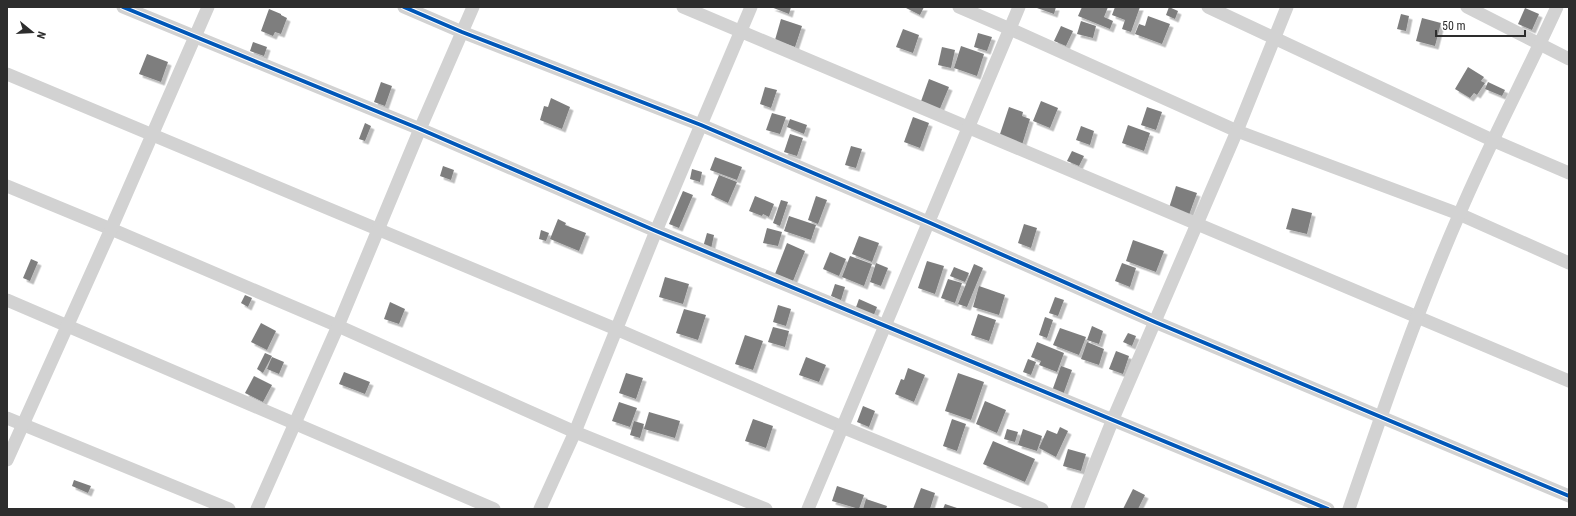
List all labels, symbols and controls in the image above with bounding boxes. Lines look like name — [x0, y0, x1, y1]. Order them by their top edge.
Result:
north arrow — [12, 12, 52, 52]
scale bar — [1436, 12, 1525, 38]
text: 50 m — [1442, 19, 1466, 33]
text: N — [34, 30, 48, 40]

